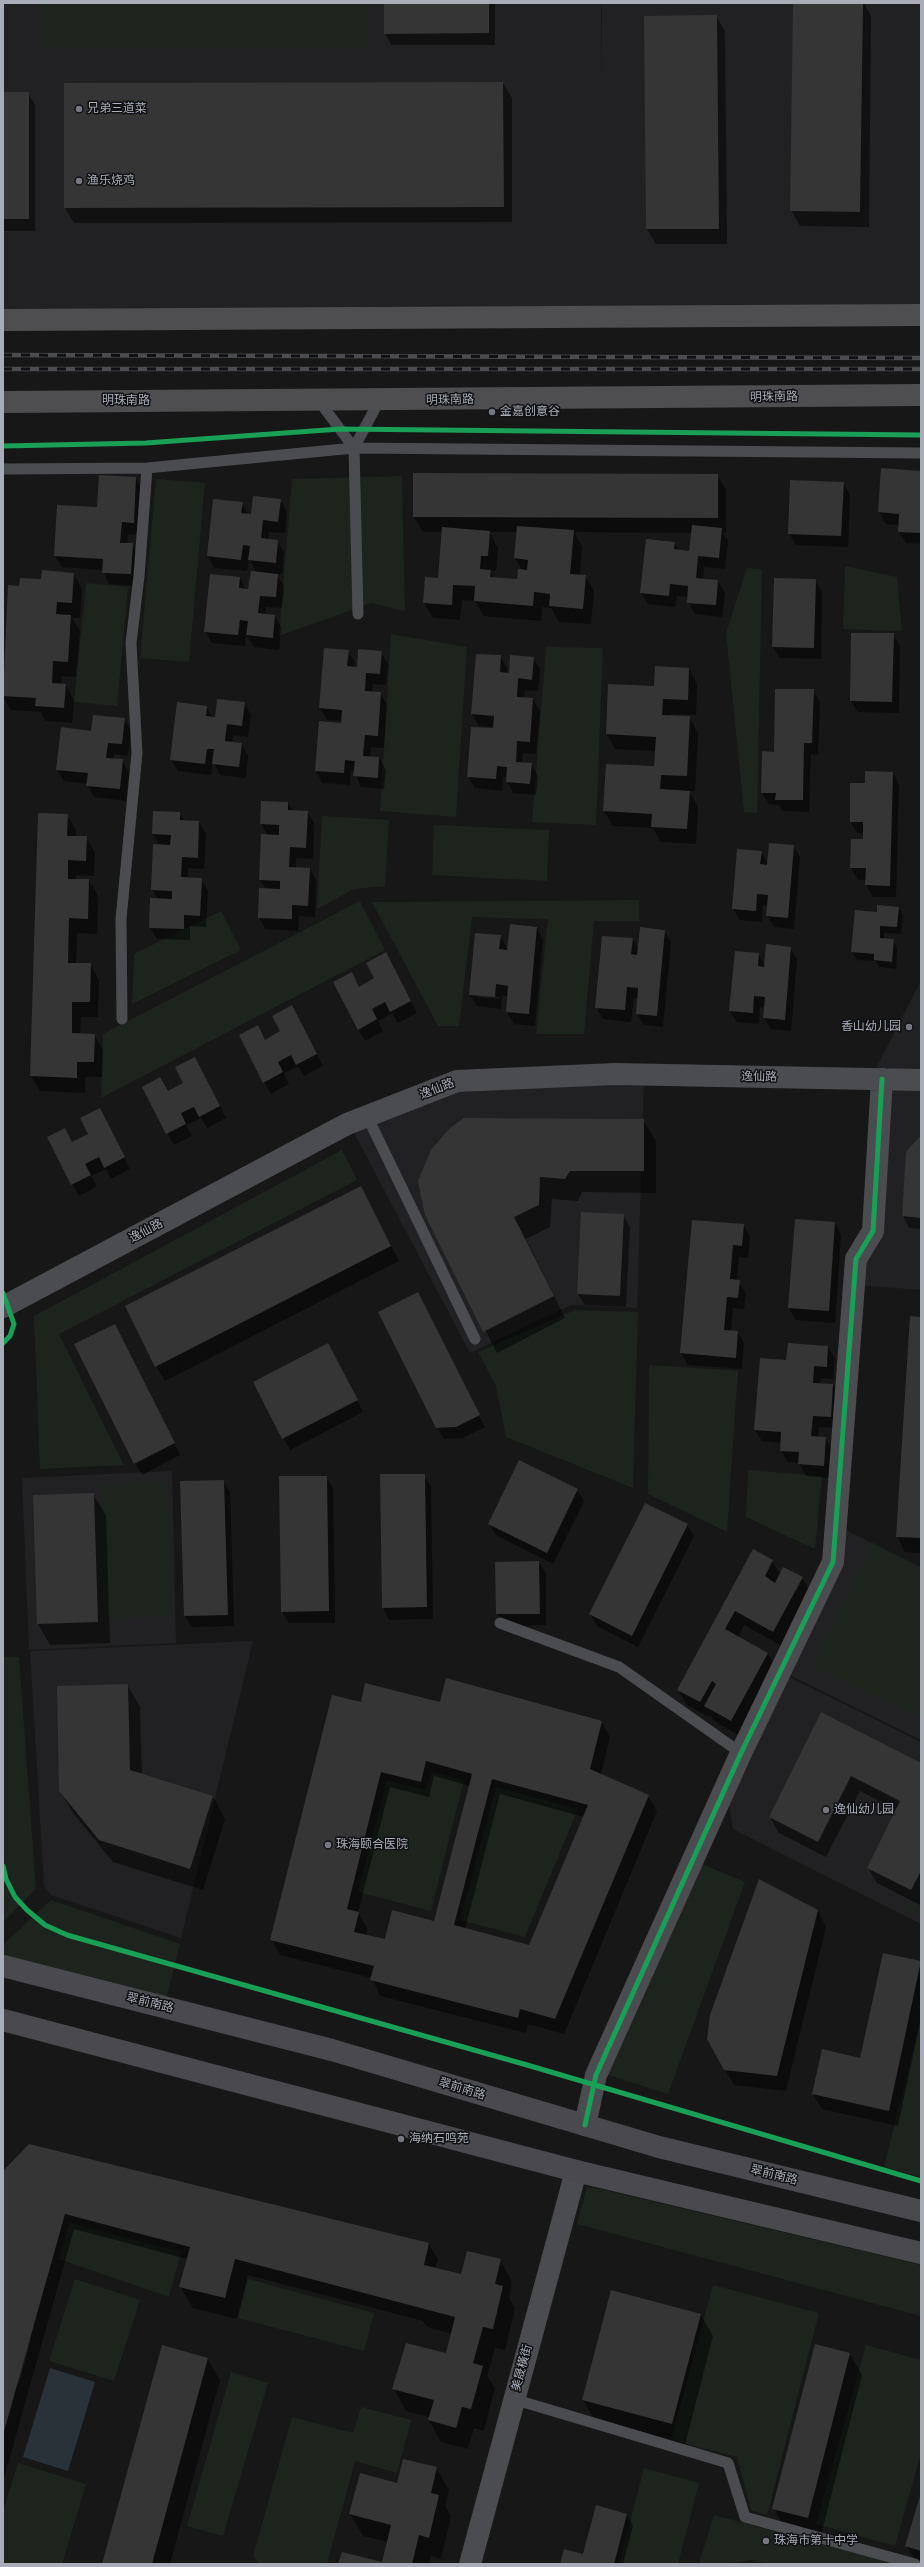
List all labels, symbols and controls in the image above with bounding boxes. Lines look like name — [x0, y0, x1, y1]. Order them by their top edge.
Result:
place label: 兄弟三道菜 — [87, 102, 147, 116]
marker: 兄弟三道菜 — [74, 104, 84, 114]
place label: 渔乐烧鸡 — [87, 174, 135, 188]
marker: 渔乐烧鸡 — [74, 176, 84, 186]
street label: 明珠南路 — [750, 389, 798, 405]
street label: 明珠南路 — [426, 392, 474, 408]
street label: 明珠南路 — [102, 394, 150, 408]
place label: 金嘉创意谷 — [500, 405, 560, 419]
marker: 金嘉创意谷 — [487, 407, 497, 417]
place label: 香山幼儿园 — [841, 1020, 901, 1034]
marker: 香山幼儿园 — [904, 1022, 914, 1032]
street label: 逸仙路 — [741, 1069, 777, 1085]
street label: 逸仙路 — [418, 1076, 456, 1102]
street label: 逸仙路 — [127, 1216, 165, 1246]
place label: 逸仙幼儿园 — [834, 1803, 894, 1817]
marker: 逸仙幼儿园 — [821, 1805, 831, 1815]
place label: 珠海颐合医院 — [336, 1838, 408, 1852]
marker: 珠海颐合医院 — [323, 1840, 333, 1850]
street label: 翠前南路 — [125, 1990, 175, 2016]
street label: 翠前南路 — [437, 2075, 487, 2103]
place label: 海纳石鸣苑 — [409, 2132, 469, 2146]
marker: 海纳石鸣苑 — [396, 2134, 406, 2144]
street label: 翠前南路 — [749, 2162, 799, 2188]
street label: 美晟橫街 — [509, 2343, 535, 2393]
place label: 珠海市第十中学 — [774, 2534, 858, 2548]
marker: 珠海市第十中学 — [761, 2536, 771, 2546]

